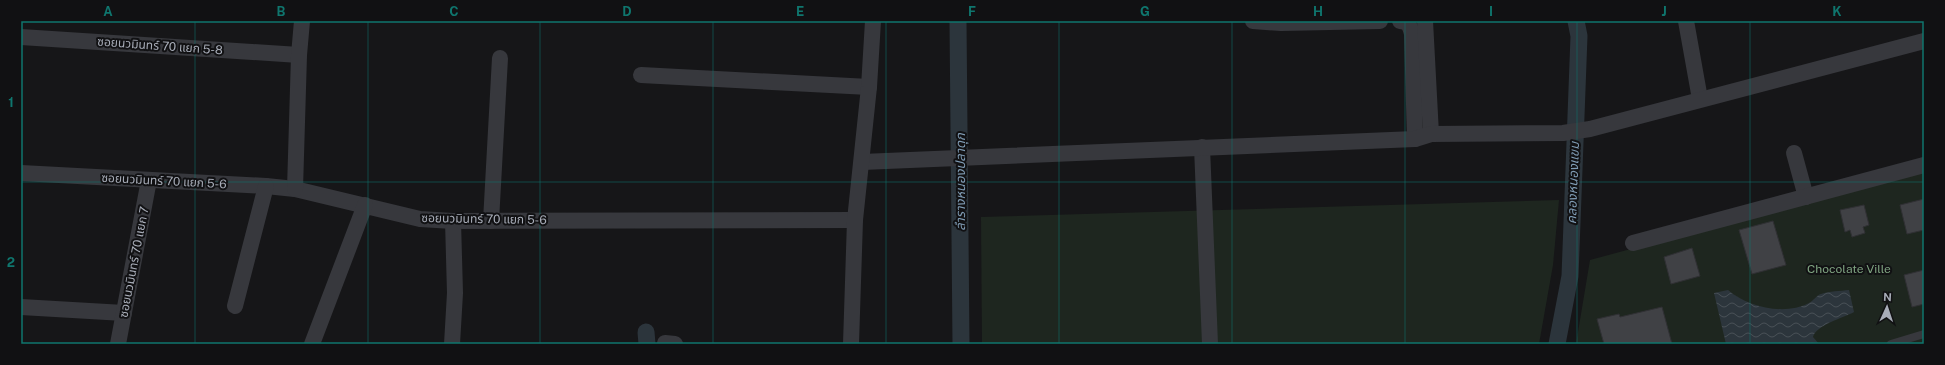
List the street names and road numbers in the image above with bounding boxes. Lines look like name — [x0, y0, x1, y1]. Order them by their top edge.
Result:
street label: ซอยนวมินทร์ 70 แยก 5-8 — [97, 35, 223, 57]
street label: ซอยนวมินทร์ 70 แยก 5-6 — [101, 171, 227, 191]
street label: ซอยนวมินทร์ 70 แยก 7 — [116, 205, 152, 319]
street label: ซอยนวมินทร์ 70 แยก 5-6 — [421, 211, 547, 227]

